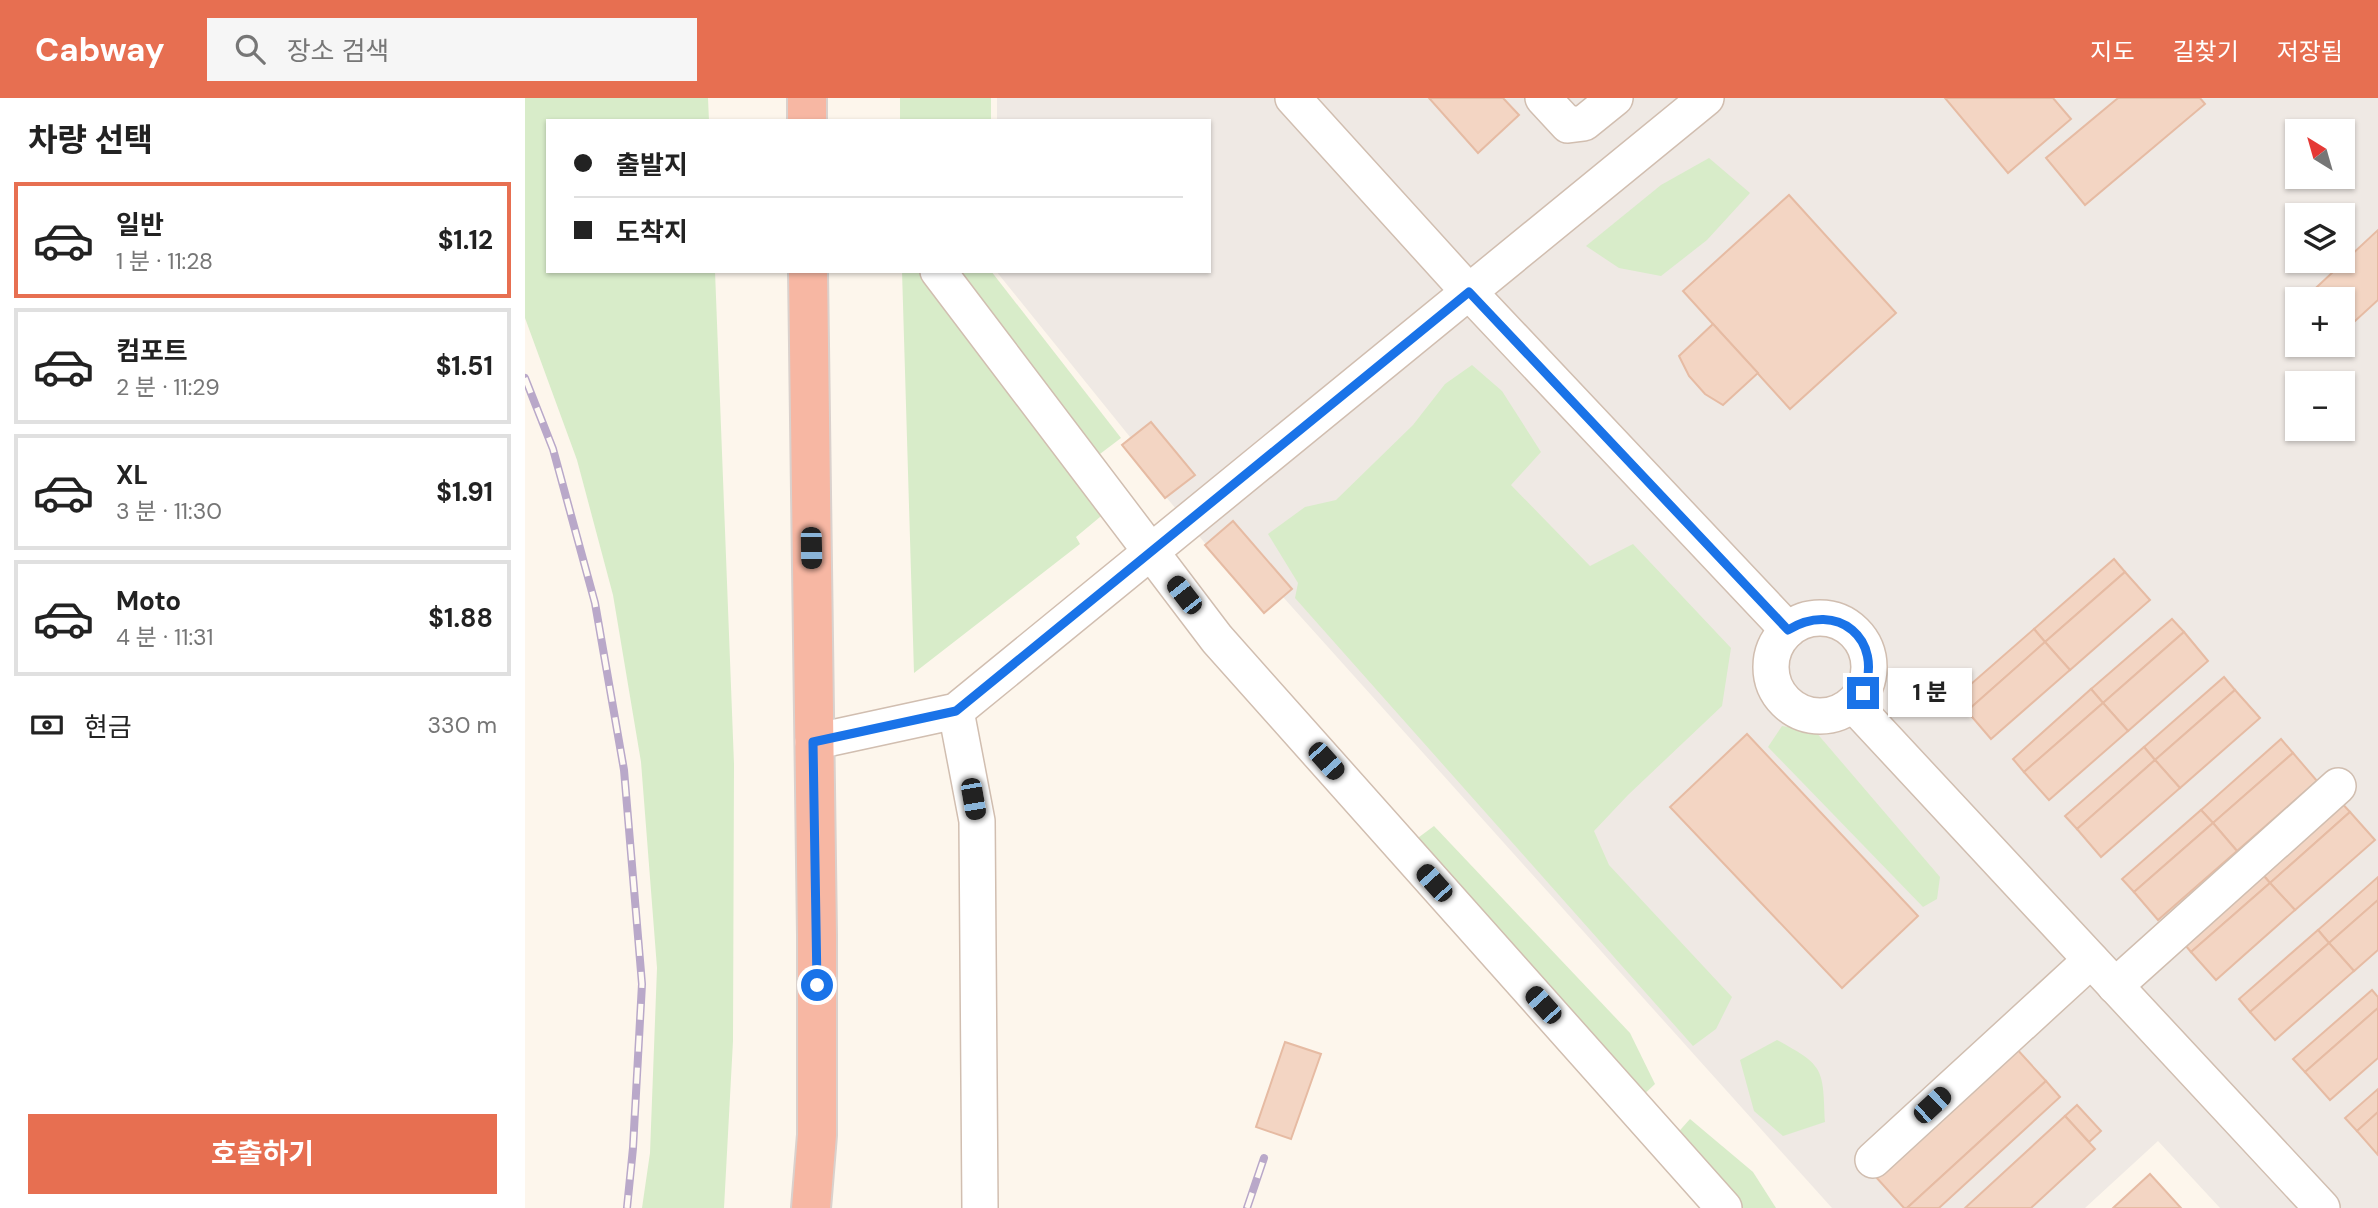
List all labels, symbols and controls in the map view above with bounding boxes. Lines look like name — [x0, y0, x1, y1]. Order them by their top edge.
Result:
search box — [207, 18, 697, 81]
text: Cabway — [35, 28, 165, 71]
icon: search — [231, 30, 269, 68]
text: 장소 검색 — [287, 34, 389, 68]
text: 지도 — [2090, 36, 2135, 67]
text: 길찾기 — [2173, 36, 2239, 67]
text: 저장됨 — [2277, 36, 2343, 67]
text: 차량 선택 — [28, 119, 153, 161]
north arrow — [2285, 119, 2355, 189]
map controls — [2285, 119, 2355, 441]
text: 출발지 — [616, 148, 688, 182]
button: layers — [2285, 203, 2355, 273]
text: 일반 — [116, 208, 164, 242]
icon: car — [32, 209, 95, 272]
text: 도착지 — [616, 215, 688, 249]
text: $1.12 — [438, 223, 493, 257]
text: 1 분 · 11:28 — [116, 246, 213, 276]
button: + — [2285, 287, 2355, 357]
text: 컴포트 — [116, 334, 188, 368]
icon: car — [32, 335, 95, 398]
text: $1.51 — [436, 349, 493, 383]
button: − — [2285, 371, 2355, 441]
text: 2 분 · 11:29 — [116, 372, 220, 402]
text: XL — [116, 458, 148, 492]
icon: car — [32, 461, 95, 524]
text: $1.91 — [436, 475, 493, 509]
text: 3 분 · 11:30 — [116, 496, 222, 526]
car — [801, 527, 822, 569]
car — [1163, 572, 1206, 618]
text: Moto — [116, 584, 181, 618]
icon: car — [32, 587, 95, 650]
text: $1.88 — [428, 601, 493, 635]
text: 4 분 · 11:31 — [116, 622, 213, 652]
callout: 1 분 — [1887, 668, 1971, 718]
route end — [1847, 677, 1879, 709]
text: 1 분 — [1913, 677, 1947, 707]
icon: cash — [28, 706, 66, 744]
text: 현금 — [84, 710, 132, 744]
text: 330 m — [427, 710, 497, 740]
car — [1305, 738, 1348, 784]
car — [960, 776, 987, 822]
car — [1413, 860, 1456, 906]
route start — [801, 969, 833, 1001]
car — [1522, 982, 1565, 1028]
car — [1910, 1083, 1955, 1127]
button: 호출하기 — [28, 1114, 497, 1194]

